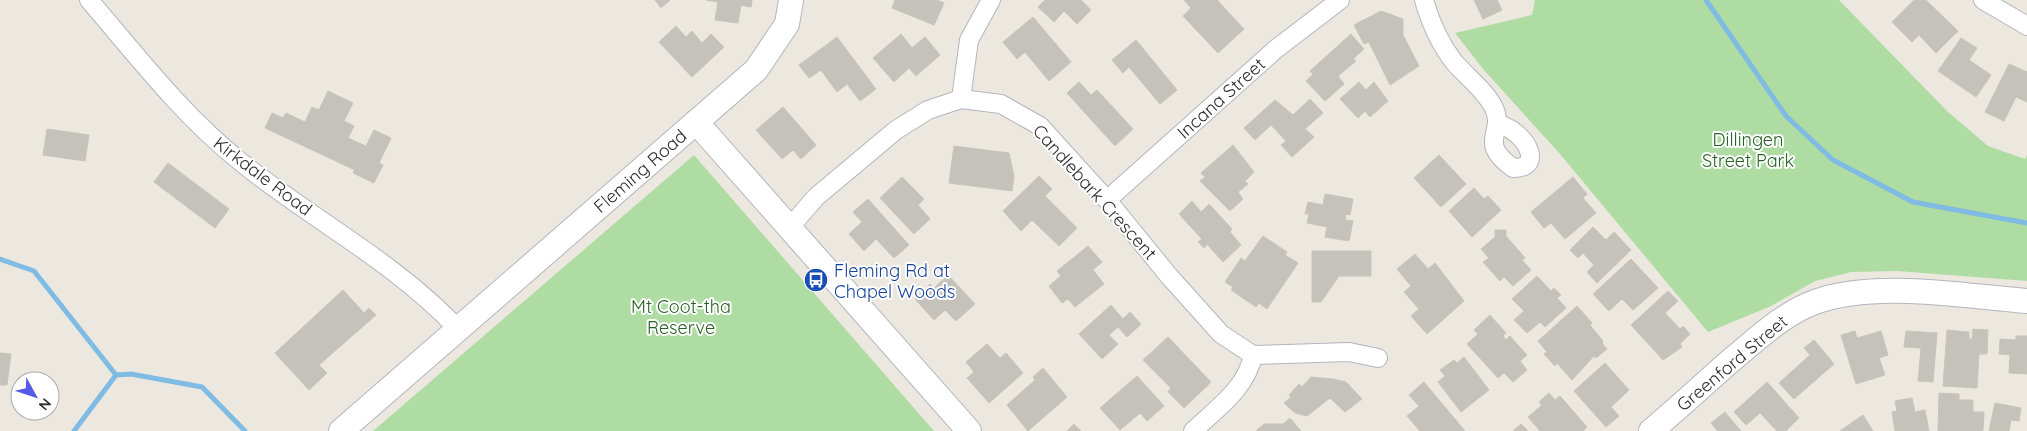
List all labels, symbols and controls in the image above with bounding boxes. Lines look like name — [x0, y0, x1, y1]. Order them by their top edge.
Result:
street label: Incana Street — [1172, 52, 1270, 144]
street label: Candlebark Crescent — [1028, 120, 1162, 264]
street label: Fleming Road — [589, 124, 691, 218]
park label: Dillingen Street Park — [1702, 128, 1794, 172]
street label: Kirkdale Road — [209, 131, 317, 221]
place label: Fleming Rd at Chapel Woods — [834, 259, 955, 303]
bus stop icon: Fleming Rd at Chapel Woods — [803, 267, 829, 293]
park label: Mt Coot-tha Reserve — [631, 295, 731, 339]
street label: Greenford Street — [1672, 310, 1792, 416]
north arrow — [10, 371, 60, 421]
text: N — [35, 395, 55, 414]

